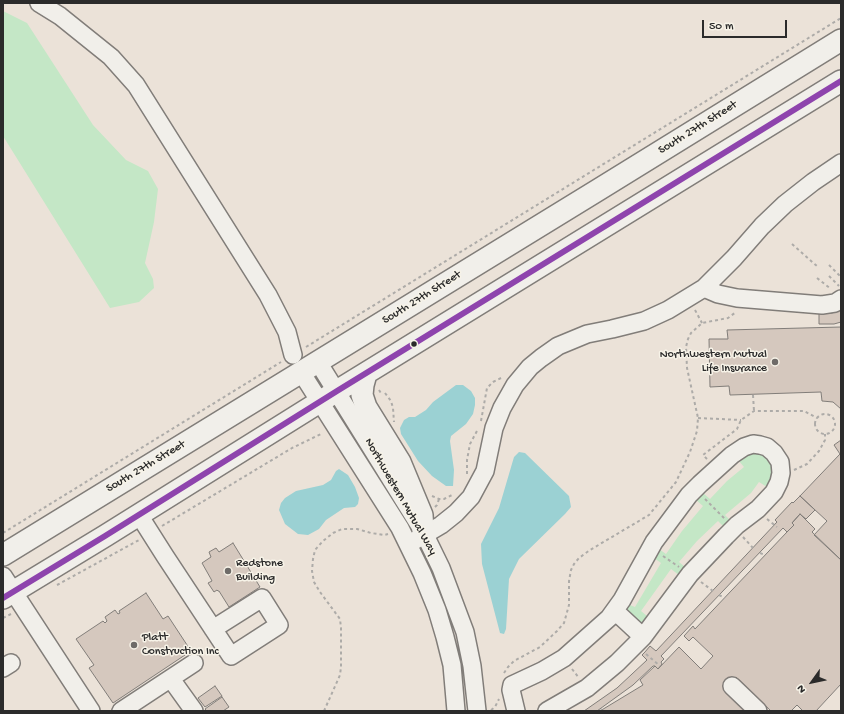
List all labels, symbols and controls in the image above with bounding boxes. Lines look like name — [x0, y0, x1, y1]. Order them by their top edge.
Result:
scale bar — [704, 12, 789, 38]
text: 50 m — [709, 20, 734, 34]
street label: South 27th Street — [656, 98, 740, 158]
street label: South 27th Street — [380, 268, 464, 328]
unlabelled marker — [409, 339, 419, 349]
place label: Northwestern Mutual Life Insurance — [660, 348, 767, 376]
marker: Northwestern Mutual Life Insurance — [770, 357, 780, 367]
street label: Northwestern Mutual Way — [361, 436, 439, 558]
street label: South 27th Street — [104, 438, 188, 496]
place label: Redstone Building — [236, 557, 283, 585]
marker: Redstone Building — [223, 566, 233, 576]
place label: Platt Construction Inc — [142, 631, 219, 659]
marker: Platt Construction Inc — [129, 640, 139, 650]
north arrow — [792, 662, 832, 702]
text: N — [795, 682, 809, 695]

